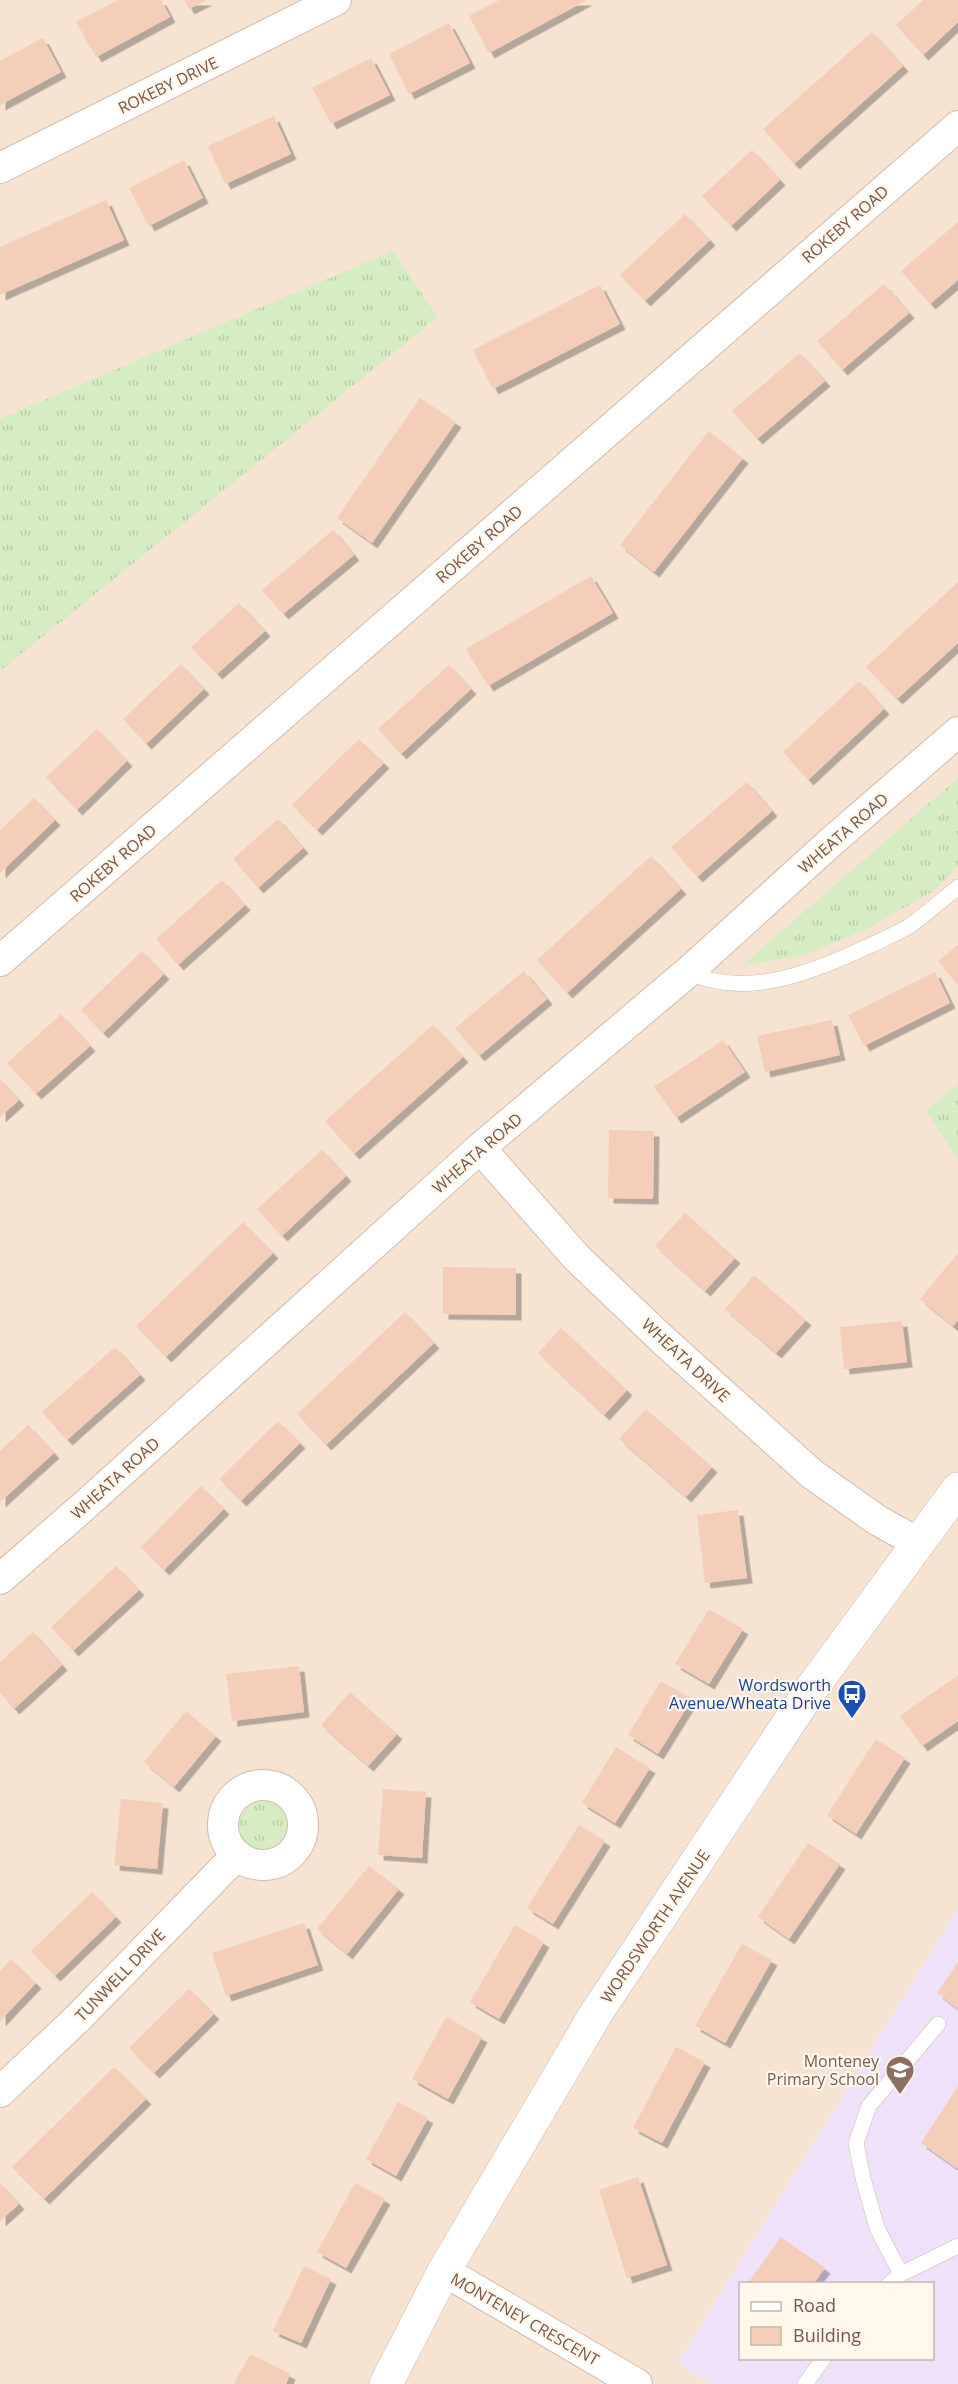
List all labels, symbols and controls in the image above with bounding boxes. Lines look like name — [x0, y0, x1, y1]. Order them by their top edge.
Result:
street label: ROKEBY DRIVE — [114, 51, 222, 119]
street label: ROKEBY ROAD — [797, 180, 893, 268]
street label: ROKEBY ROAD — [431, 500, 527, 588]
street label: WHEATA ROAD — [793, 788, 893, 878]
street label: ROKEBY ROAD — [65, 819, 161, 907]
street label: WHEATA ROAD — [427, 1108, 527, 1198]
street label: WHEATA DRIVE — [637, 1313, 735, 1407]
street label: WHEATA ROAD — [66, 1432, 164, 1524]
place label: Wordsworth Avenue/Wheata Drive — [669, 1674, 831, 1714]
bus stop icon: Wordsworth Avenue/Wheata Drive — [836, 1678, 868, 1720]
street label: WORDSWORTH AVENUE — [595, 1845, 715, 2007]
street label: TUNWELL DRIVE — [70, 1924, 170, 2026]
place label: Monteney Primary School — [767, 2050, 880, 2090]
school or university icon: Monteney Primary School — [884, 2054, 916, 2096]
street label: MONTENEY CRESCENT — [447, 2267, 603, 2371]
legend — [739, 2282, 934, 2360]
text: Road — [793, 2293, 836, 2317]
text: Building — [793, 2323, 861, 2347]

